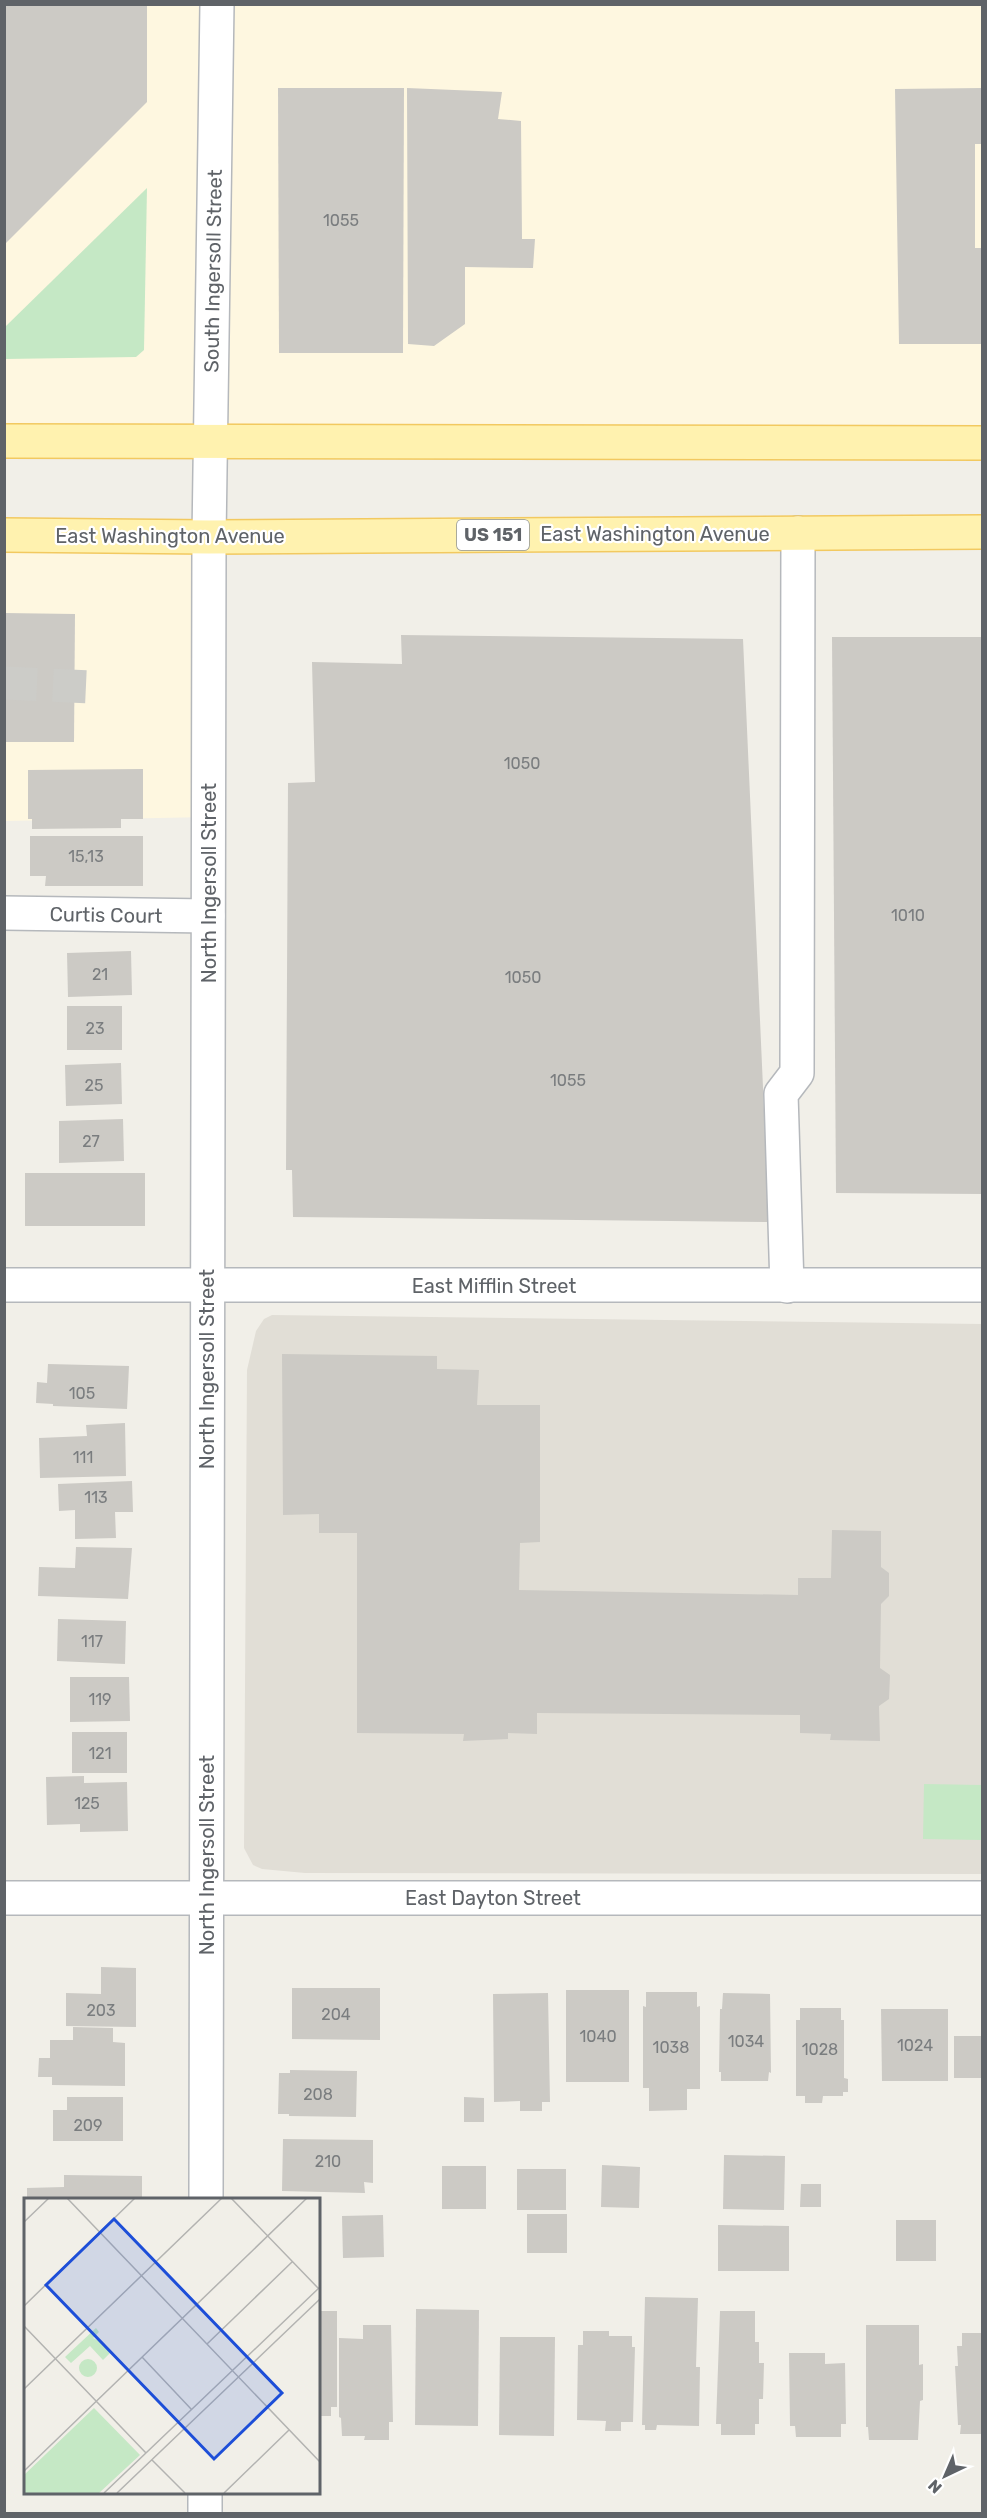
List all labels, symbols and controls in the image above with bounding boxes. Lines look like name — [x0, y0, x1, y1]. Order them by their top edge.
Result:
street label: South Ingersoll Street — [199, 169, 227, 373]
house number: 1055 — [323, 211, 359, 230]
road number: US 151 — [457, 520, 529, 550]
street label: East Washington Avenue — [540, 522, 770, 546]
street label: East Washington Avenue — [55, 524, 285, 548]
house number: 1050 — [504, 754, 540, 773]
street label: North Ingersoll Street — [197, 783, 221, 983]
house number: 15,13 — [68, 847, 104, 866]
street label: Curtis Court — [49, 902, 163, 928]
house number: 1010 — [891, 906, 925, 925]
house number: 21 — [92, 965, 108, 984]
house number: 1050 — [505, 968, 541, 987]
house number: 23 — [85, 1019, 105, 1038]
house number: 1055 — [550, 1071, 586, 1090]
house number: 25 — [85, 1076, 103, 1095]
house number: 27 — [82, 1132, 100, 1151]
street label: North Ingersoll Street — [195, 1269, 219, 1469]
street label: East Mifflin Street — [412, 1274, 576, 1298]
house number: 105 — [69, 1384, 95, 1403]
house number: 111 — [73, 1448, 93, 1467]
house number: 113 — [84, 1488, 108, 1507]
house number: 117 — [81, 1632, 103, 1651]
house number: 119 — [88, 1690, 112, 1709]
house number: 121 — [88, 1744, 112, 1763]
street label: North Ingersoll Street — [195, 1755, 219, 1955]
house number: 125 — [74, 1794, 100, 1813]
street label: East Dayton Street — [405, 1886, 581, 1910]
house number: 203 — [86, 2001, 116, 2020]
house number: 204 — [321, 2005, 351, 2024]
house number: 1040 — [579, 2027, 617, 2046]
house number: 1034 — [728, 2032, 764, 2051]
house number: 1024 — [897, 2036, 933, 2055]
house number: 1038 — [653, 2038, 689, 2057]
house number: 1028 — [802, 2040, 838, 2059]
house number: 208 — [303, 2085, 333, 2104]
house number: 209 — [73, 2116, 103, 2135]
house number: 210 — [315, 2152, 341, 2171]
inset map — [24, 2198, 320, 2494]
north arrow — [915, 2446, 975, 2506]
text: N — [924, 2476, 946, 2497]

